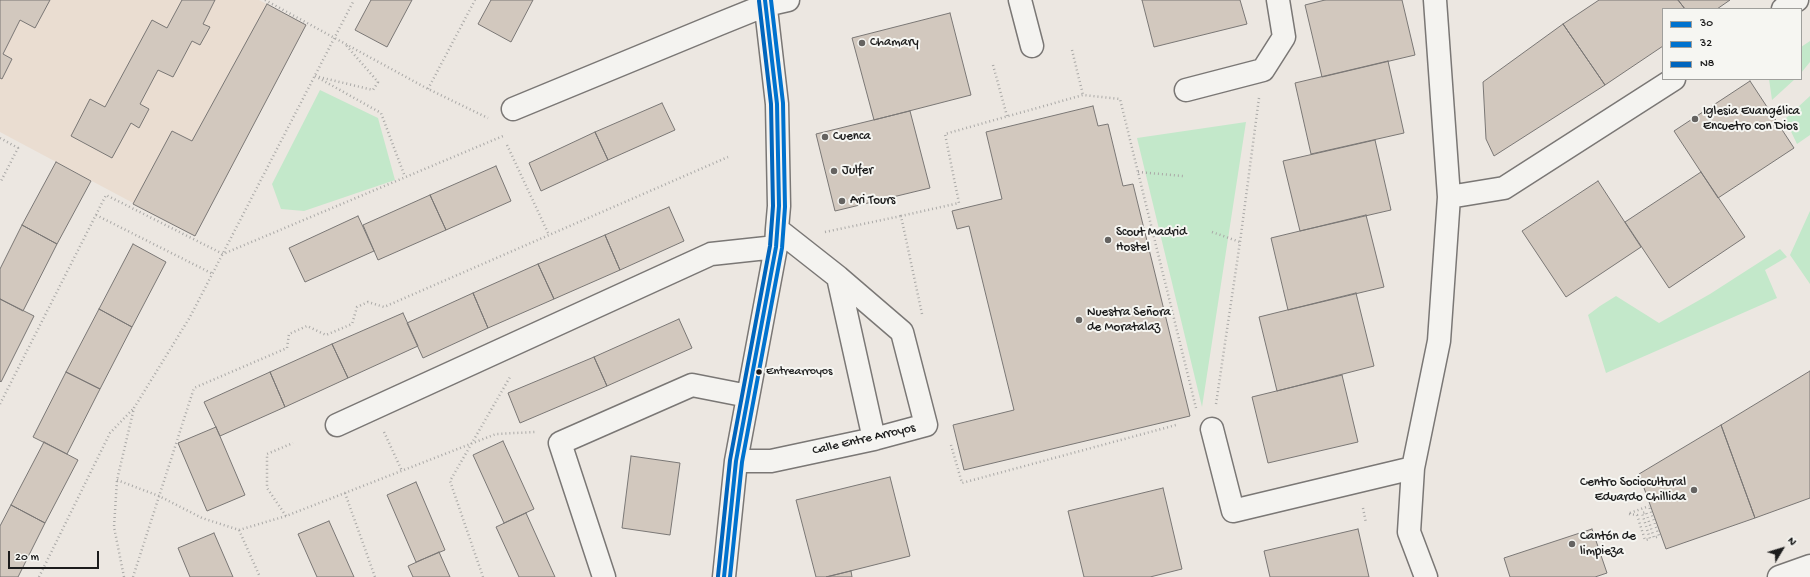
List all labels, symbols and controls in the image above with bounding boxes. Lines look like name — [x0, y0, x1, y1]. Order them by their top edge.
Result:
legend — [1662, 8, 1802, 80]
text: 30 — [1700, 17, 1713, 31]
place label: Chamary — [870, 35, 919, 51]
text: 32 — [1700, 37, 1712, 51]
marker: Chamary — [857, 38, 867, 48]
text: N8 — [1700, 57, 1714, 71]
place label: Iglesia Evangélica Encuetro con Dios — [1703, 104, 1800, 135]
marker: Iglesia Evangélica Encuetro con Dios — [1690, 114, 1700, 124]
place label: Cuenca — [833, 129, 871, 145]
marker: Cuenca — [820, 132, 830, 142]
place label: Julfer — [842, 163, 873, 179]
marker: Julfer — [829, 166, 839, 176]
place label: Ari Tours — [850, 193, 895, 209]
marker: Ari Tours — [837, 196, 847, 206]
place label: Scout Madrid Hostel — [1116, 225, 1187, 256]
marker: Scout Madrid Hostel — [1103, 235, 1113, 245]
place label: Nuestra Señora de Moratalaz — [1087, 305, 1171, 336]
marker: Nuestra Señora de Moratalaz — [1074, 315, 1084, 325]
place label: Entrearroyos — [766, 365, 832, 379]
marker: Entrearroyos — [754, 367, 764, 377]
street label: Calle Entre Arroyos — [811, 421, 917, 459]
place label: Centro Sociocultural Eduardo Chillida — [1580, 475, 1686, 506]
marker: Centro Sociocultural Eduardo Chillida — [1689, 485, 1699, 495]
place label: Cantón de limpieza — [1580, 529, 1636, 560]
north arrow — [1762, 529, 1802, 569]
text: N — [1785, 535, 1798, 548]
marker: Cantón de limpieza — [1567, 539, 1577, 549]
scale bar — [10, 543, 101, 569]
text: 20 m — [15, 551, 39, 565]

